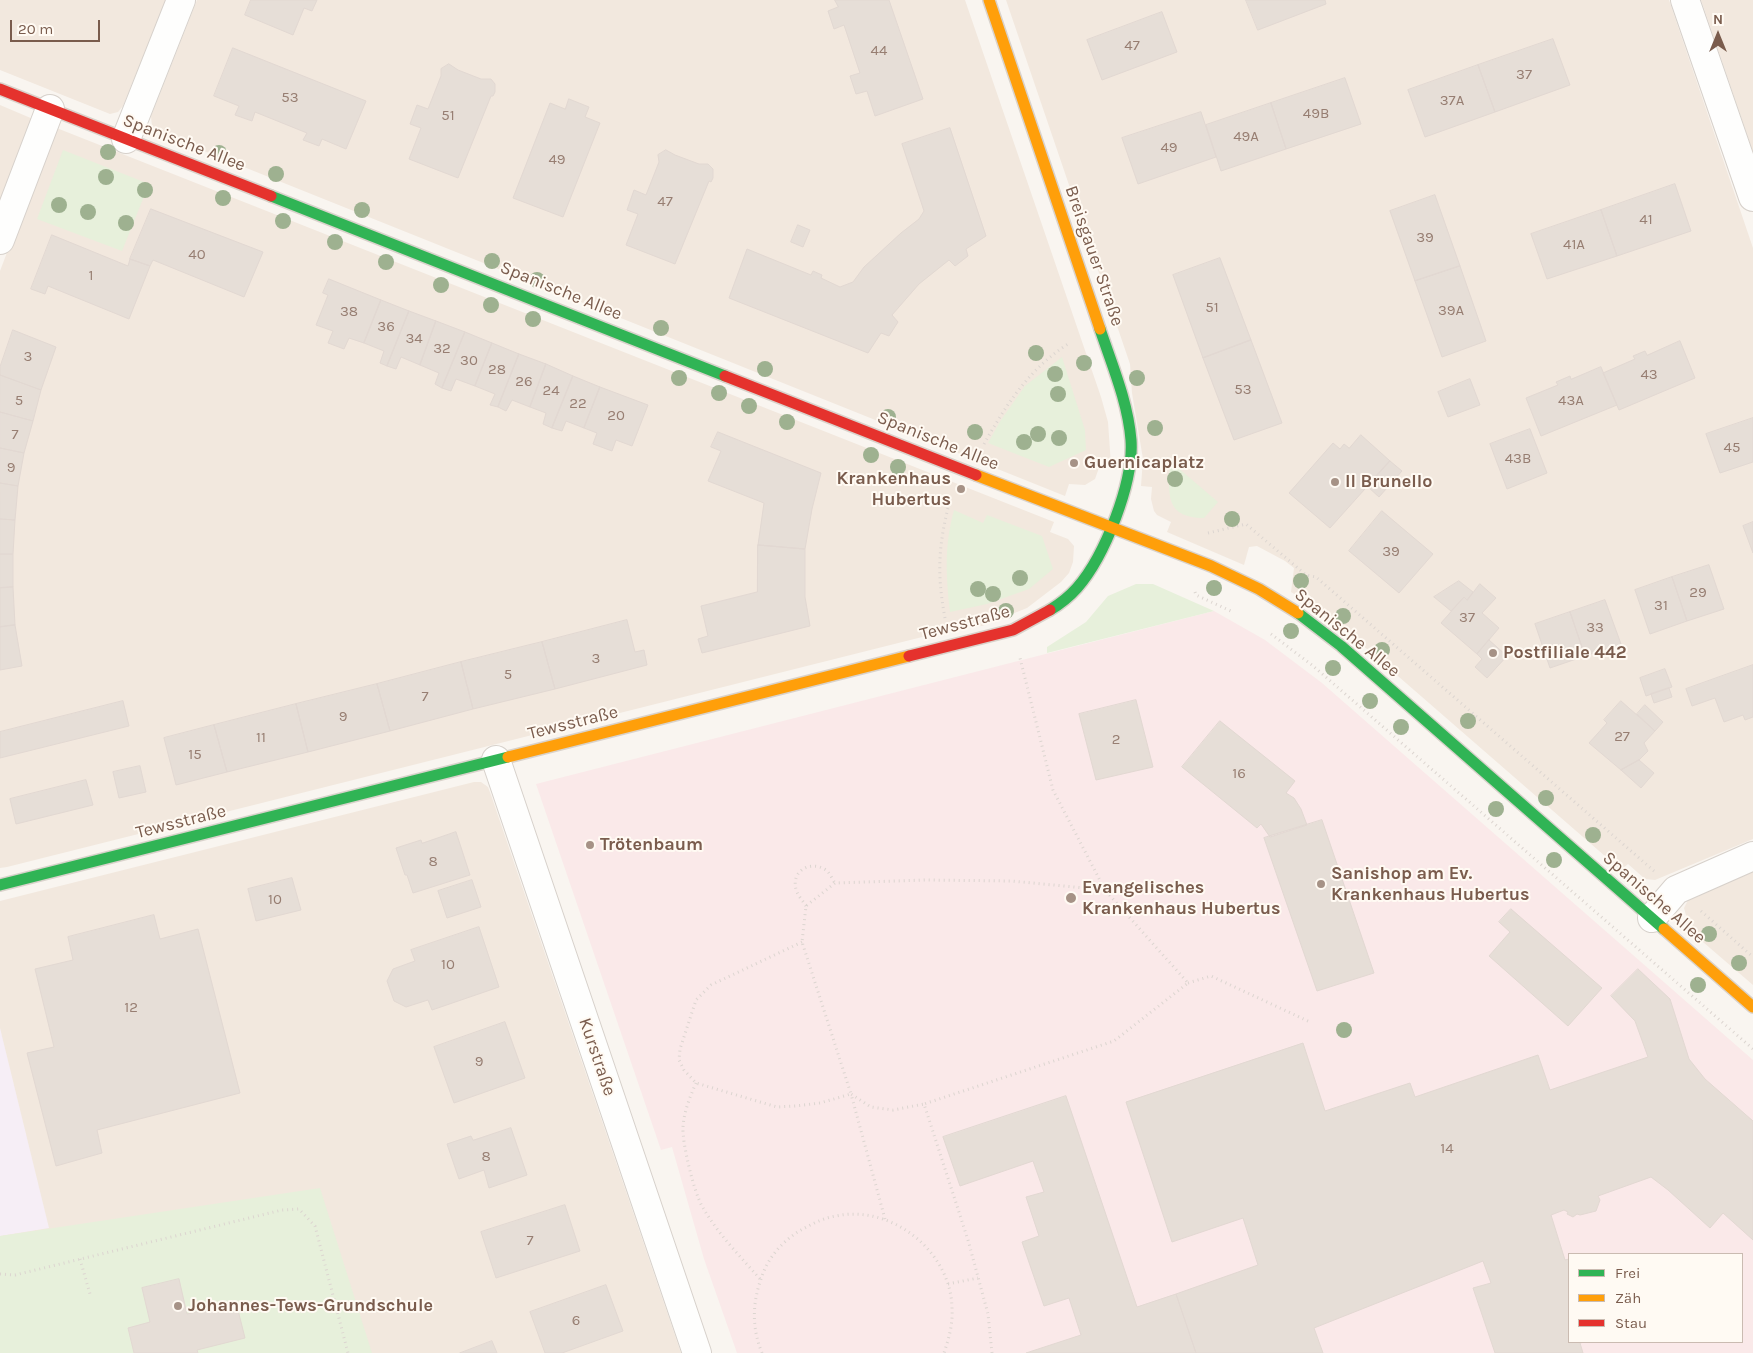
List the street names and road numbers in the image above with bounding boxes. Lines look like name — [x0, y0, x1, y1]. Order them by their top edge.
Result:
street label: Spanische Allee — [120, 110, 248, 176]
street label: Breisgauer Straße — [1060, 183, 1128, 329]
street label: Spanische Allee — [497, 257, 625, 325]
street label: Spanische Allee — [874, 407, 1002, 475]
street label: Spanische Allee — [1290, 584, 1404, 682]
street label: Tewsstraße — [918, 601, 1012, 645]
street label: Tewsstraße — [526, 701, 620, 745]
street label: Tewsstraße — [134, 800, 228, 844]
street label: Spanische Allee — [1598, 847, 1710, 949]
street label: Kurstraße — [574, 1015, 620, 1099]

